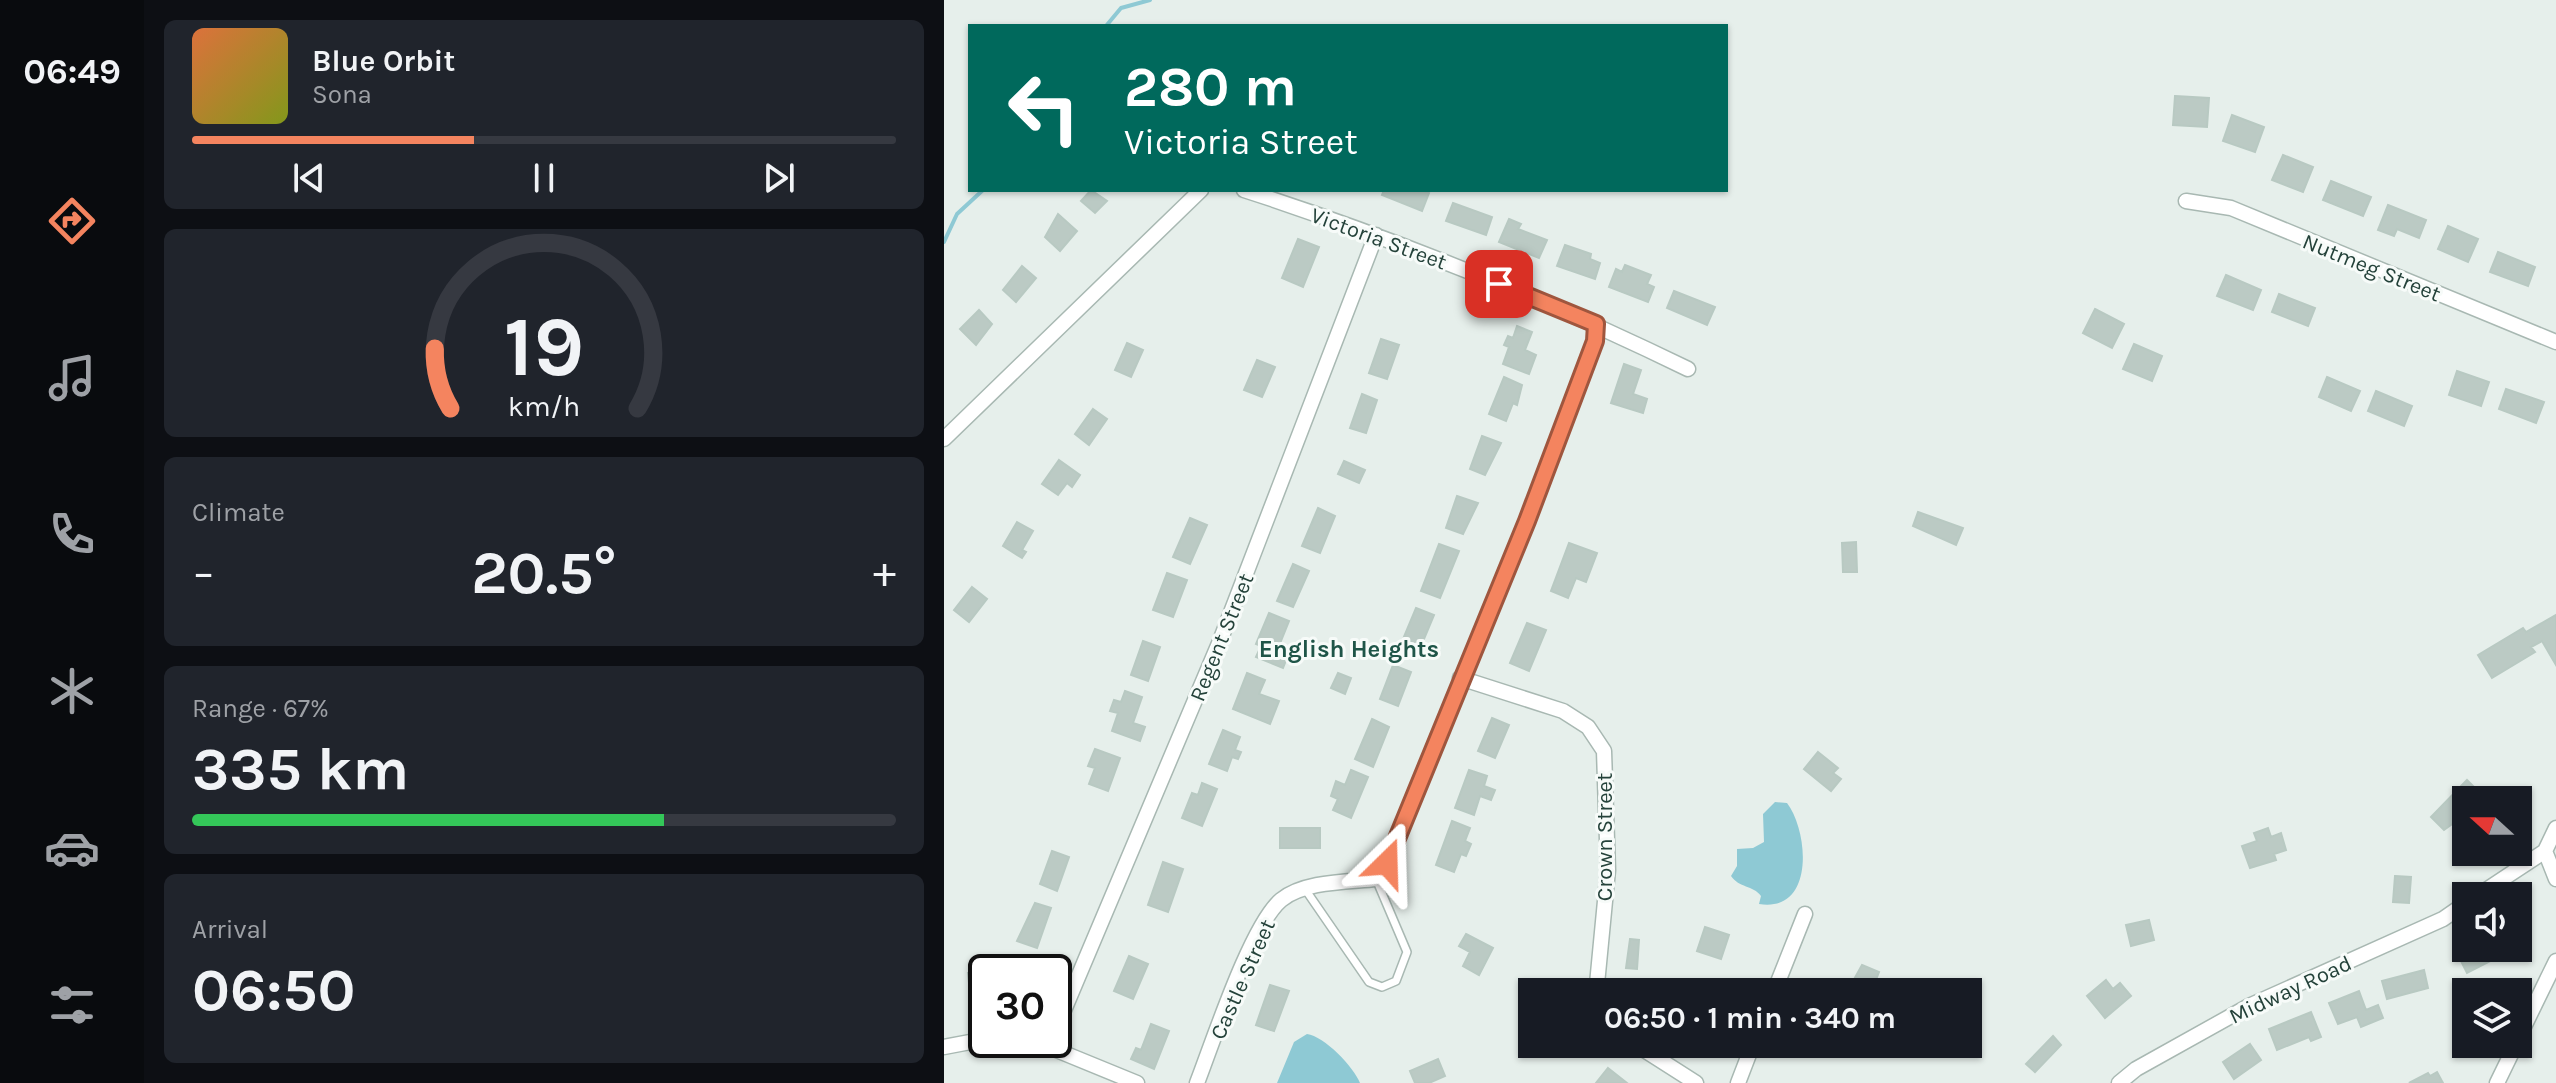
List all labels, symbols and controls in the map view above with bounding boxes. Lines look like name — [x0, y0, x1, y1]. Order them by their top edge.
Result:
text: Blue Orbit — [312, 43, 455, 79]
text: 06:49 — [23, 50, 121, 92]
text: 280 m — [1124, 54, 1297, 119]
icon: left — [992, 56, 1096, 160]
text: Sona — [312, 79, 372, 110]
text: Victoria Street — [1124, 121, 1358, 163]
icon: previous — [287, 156, 331, 200]
icon: pause — [522, 156, 566, 200]
icon: next — [757, 156, 801, 200]
icon: directions — [44, 193, 100, 249]
street label: Victoria Street — [1307, 202, 1450, 276]
street label: Nutmeg Street — [2299, 228, 2444, 307]
pin — [1465, 250, 1533, 318]
icon: arrive — [1477, 262, 1521, 306]
text: 19 — [504, 298, 584, 395]
icon: music — [44, 350, 100, 406]
text: km/h — [508, 390, 580, 423]
text: Climate — [192, 497, 285, 528]
icon: phone — [44, 506, 100, 562]
text: 20.5° — [471, 538, 617, 608]
text: − — [192, 547, 215, 598]
text: + — [873, 547, 896, 598]
street label: Regent Street — [1184, 570, 1259, 705]
district label: English Heights — [1259, 635, 1439, 663]
icon: climate — [44, 663, 100, 719]
text: Range · 67% — [192, 693, 329, 724]
text: 335 km — [192, 734, 409, 804]
street label: Crown Street — [1592, 773, 1618, 901]
north arrow — [2452, 786, 2532, 866]
map controls — [2452, 786, 2532, 1058]
icon: car — [44, 820, 100, 876]
position arrow — [1345, 821, 1429, 905]
button: sound — [2452, 882, 2532, 962]
text: Arrival — [192, 914, 268, 945]
street label: Castle Street — [1205, 915, 1281, 1043]
street label: Midway Road — [2225, 950, 2356, 1030]
speed limit sign: 30 — [968, 954, 1072, 1058]
text: 06:50 — [192, 955, 355, 1025]
icon: filters — [44, 977, 100, 1033]
button: layers — [2452, 978, 2532, 1058]
text: 06:50 · 1 min · 340 m — [1604, 1000, 1896, 1036]

